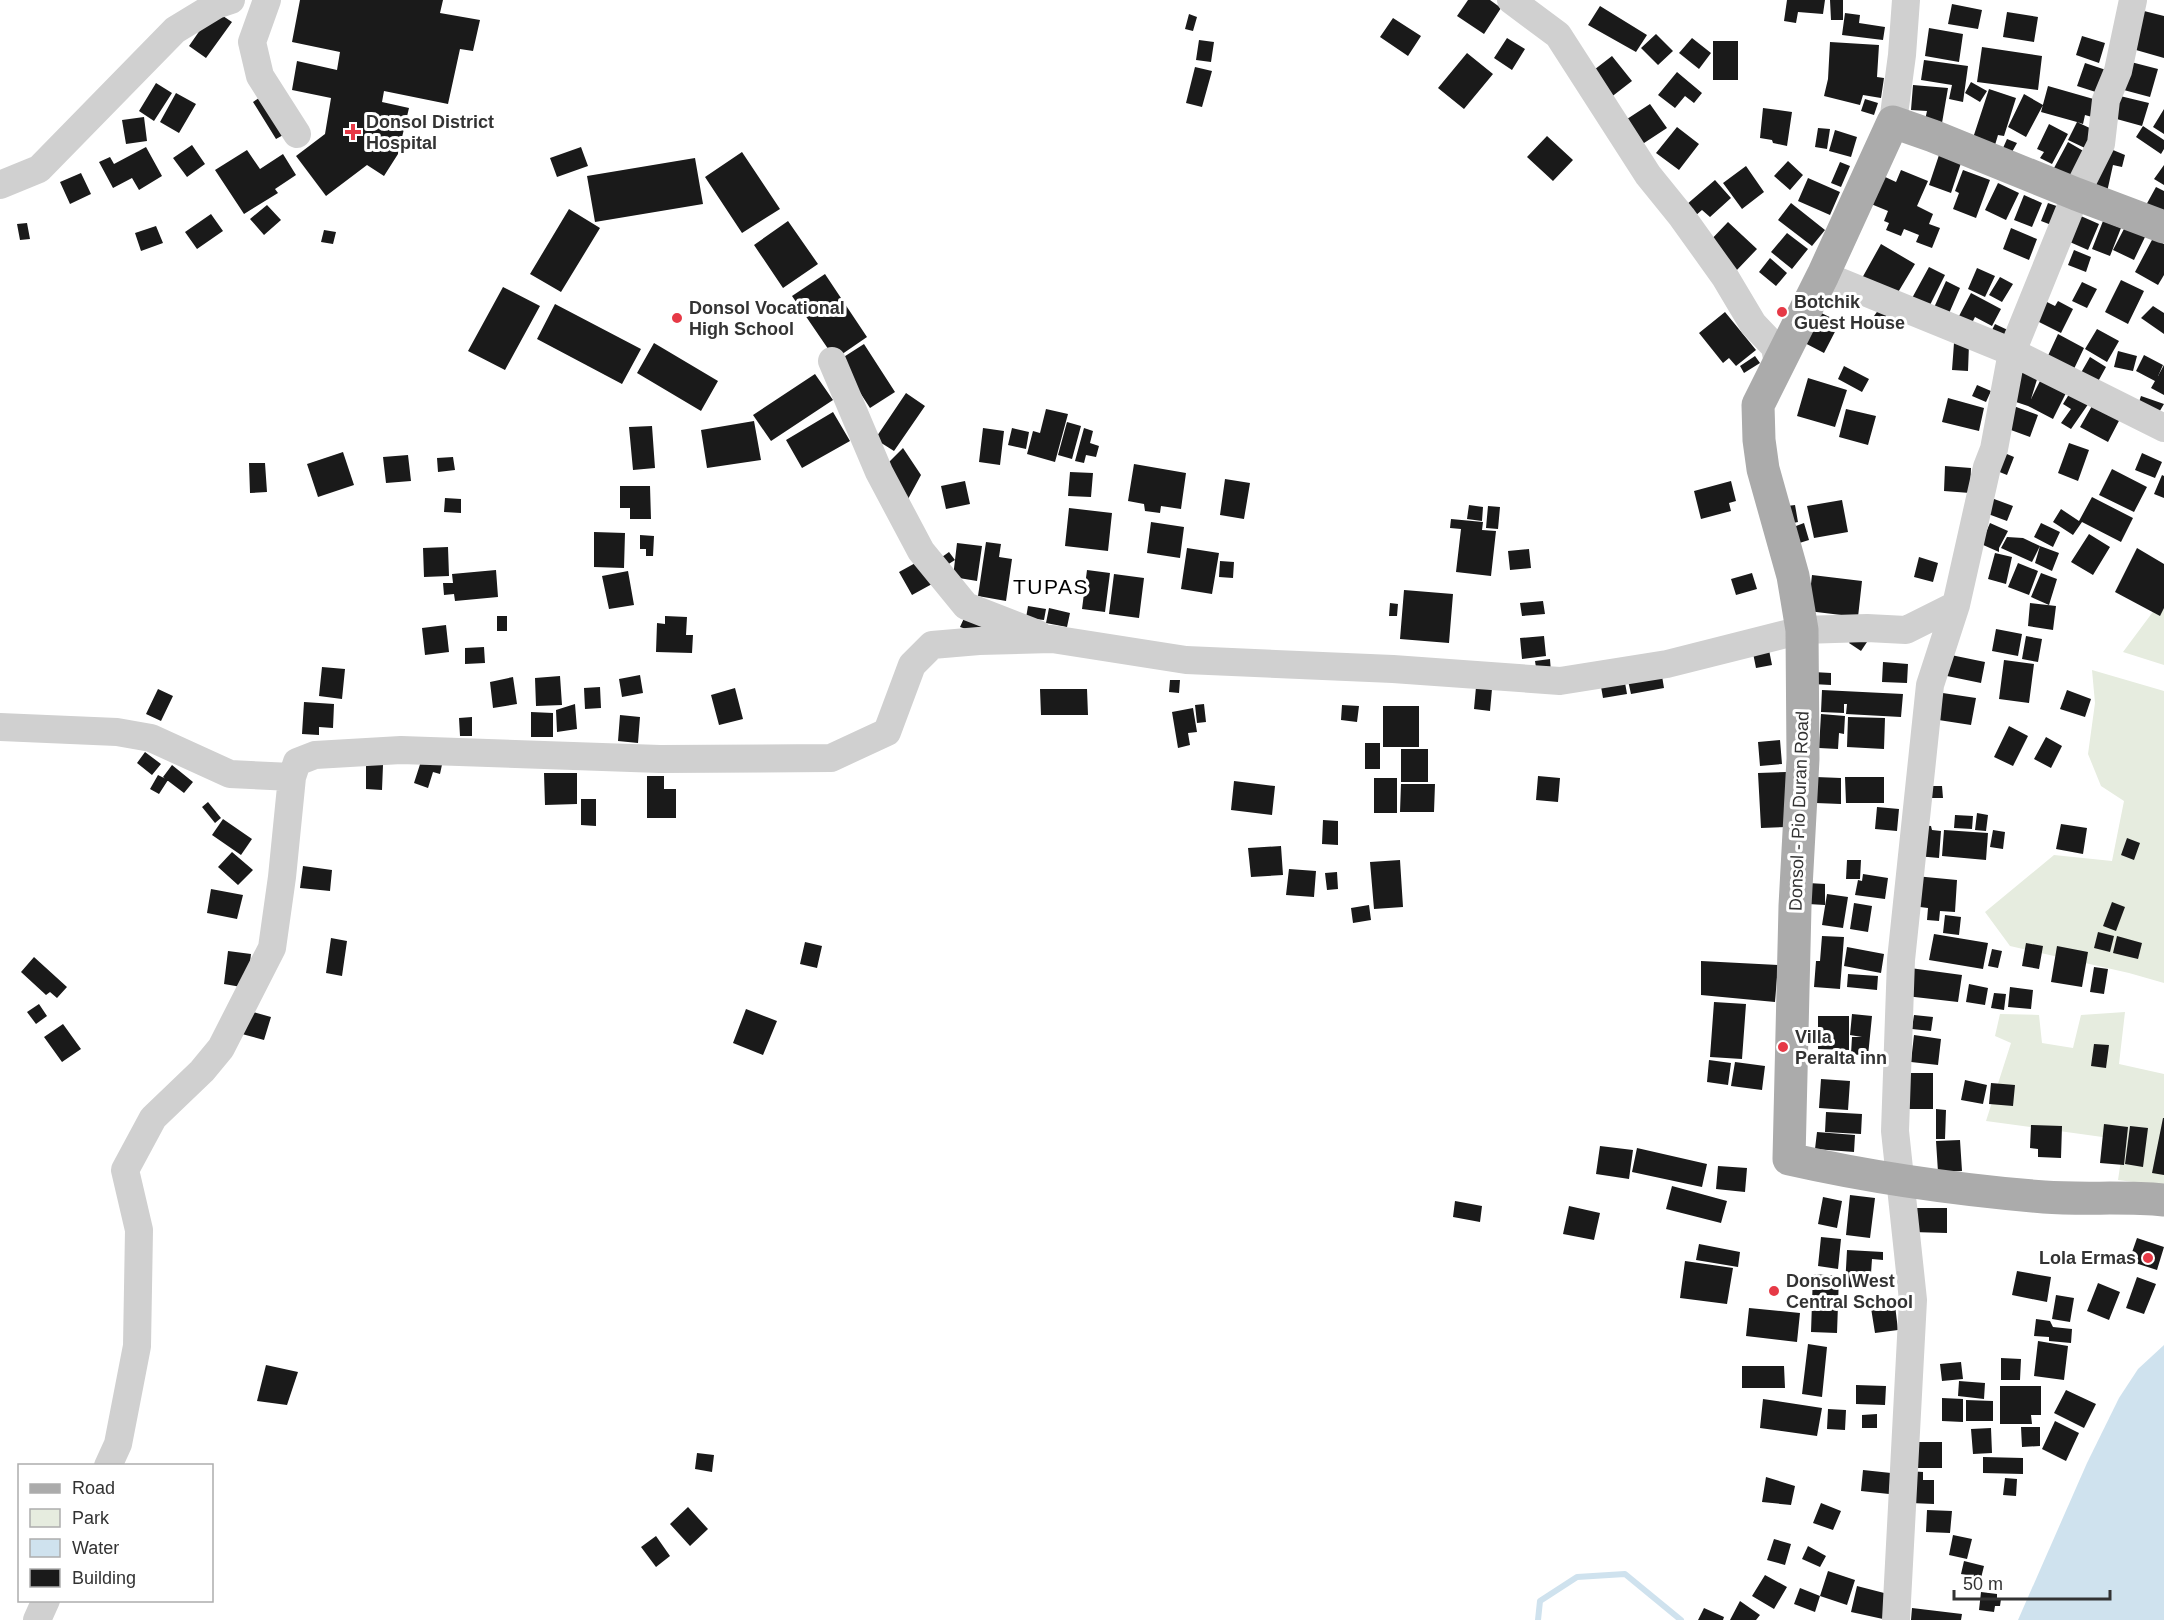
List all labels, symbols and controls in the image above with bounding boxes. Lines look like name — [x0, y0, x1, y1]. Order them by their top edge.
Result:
place label: Donsol District Hospital — [366, 112, 494, 153]
marker: Donsol District Hospital — [344, 123, 362, 141]
place label: Botchik Guest House — [1794, 292, 1905, 333]
place label: Donsol Vocational High School — [689, 298, 845, 339]
marker: Botchik Guest House — [1775, 305, 1789, 319]
marker: Donsol Vocational High School — [670, 311, 684, 325]
district label: TUPAS — [1013, 575, 1089, 598]
street label: Donsol - Pio Duran Road — [1786, 711, 1812, 911]
place label: Villa Peralta inn — [1795, 1027, 1887, 1068]
marker: Villa Peralta inn — [1776, 1040, 1790, 1054]
place label: Lola Ermas — [2039, 1248, 2136, 1268]
marker: Lola Ermas — [2141, 1251, 2155, 1265]
place label: Donsol West Central School — [1786, 1271, 1913, 1312]
marker: Donsol West Central School — [1767, 1284, 1781, 1298]
legend — [18, 1464, 213, 1602]
text: Road — [72, 1478, 115, 1498]
text: Park — [72, 1508, 110, 1528]
text: Water — [72, 1538, 119, 1558]
scale bar — [1954, 1563, 2110, 1601]
text: Building — [72, 1568, 136, 1588]
text: 50 m — [1963, 1574, 2003, 1594]

